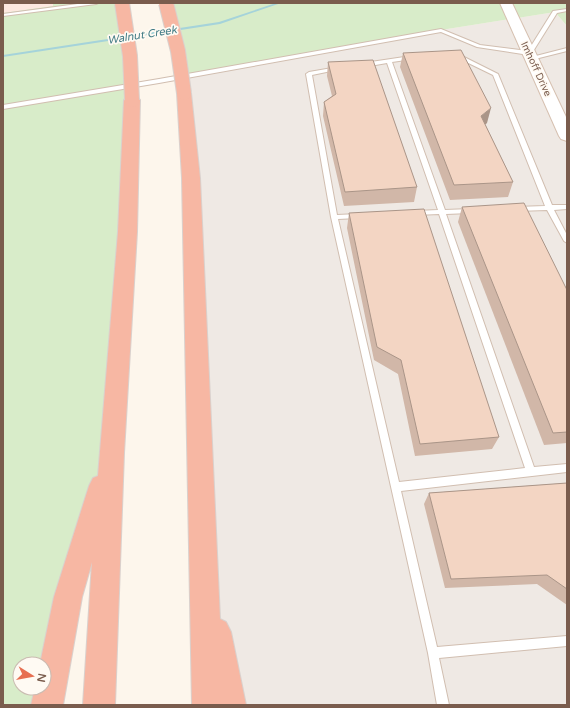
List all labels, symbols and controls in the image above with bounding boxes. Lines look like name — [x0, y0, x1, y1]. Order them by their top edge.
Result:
water label: Walnut Creek — [106, 23, 179, 47]
street label: Imhoff Drive — [518, 40, 554, 99]
north arrow — [12, 656, 52, 696]
text: N — [34, 672, 49, 683]

